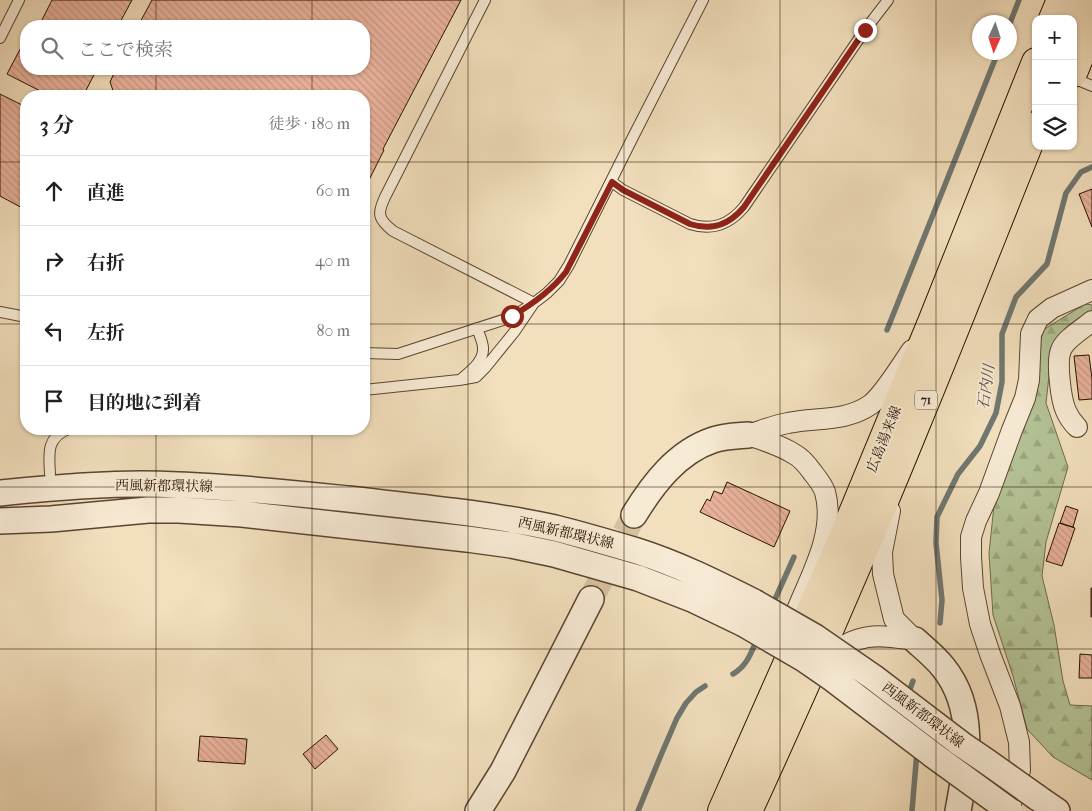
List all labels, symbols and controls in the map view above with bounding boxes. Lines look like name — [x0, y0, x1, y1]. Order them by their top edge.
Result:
north arrow — [972, 15, 1017, 60]
map controls — [1032, 15, 1077, 150]
button: + — [1032, 15, 1077, 60]
route end — [854, 19, 877, 42]
search box — [20, 20, 370, 75]
icon: search — [38, 34, 66, 62]
text: ここで検索 — [78, 39, 173, 61]
button: − — [1032, 60, 1077, 105]
button: layers — [1032, 105, 1077, 150]
text: 3 分 — [40, 113, 74, 137]
text: 徒歩 · 180 m — [269, 114, 350, 133]
icon: ahead — [40, 177, 68, 205]
text: 60 m — [316, 181, 350, 200]
text: 直進 — [87, 182, 125, 204]
icon: right — [40, 247, 68, 275]
text: 40 m — [315, 251, 350, 270]
text: 右折 — [87, 252, 125, 274]
route start — [501, 305, 524, 328]
icon: left — [40, 317, 68, 345]
text: 80 m — [316, 321, 350, 340]
text: 左折 — [87, 322, 125, 344]
water label: 石内川 — [974, 361, 998, 411]
icon: arrive — [40, 387, 68, 415]
road number: 71 — [915, 390, 937, 410]
text: 目的地に到着 — [87, 392, 201, 414]
street label: 広島湯来線 — [863, 403, 905, 475]
street label: 西風新都環状線 — [115, 477, 213, 495]
street label: 西風新都環状線 — [516, 514, 616, 552]
street label: 西風新都環状線 — [879, 679, 967, 751]

